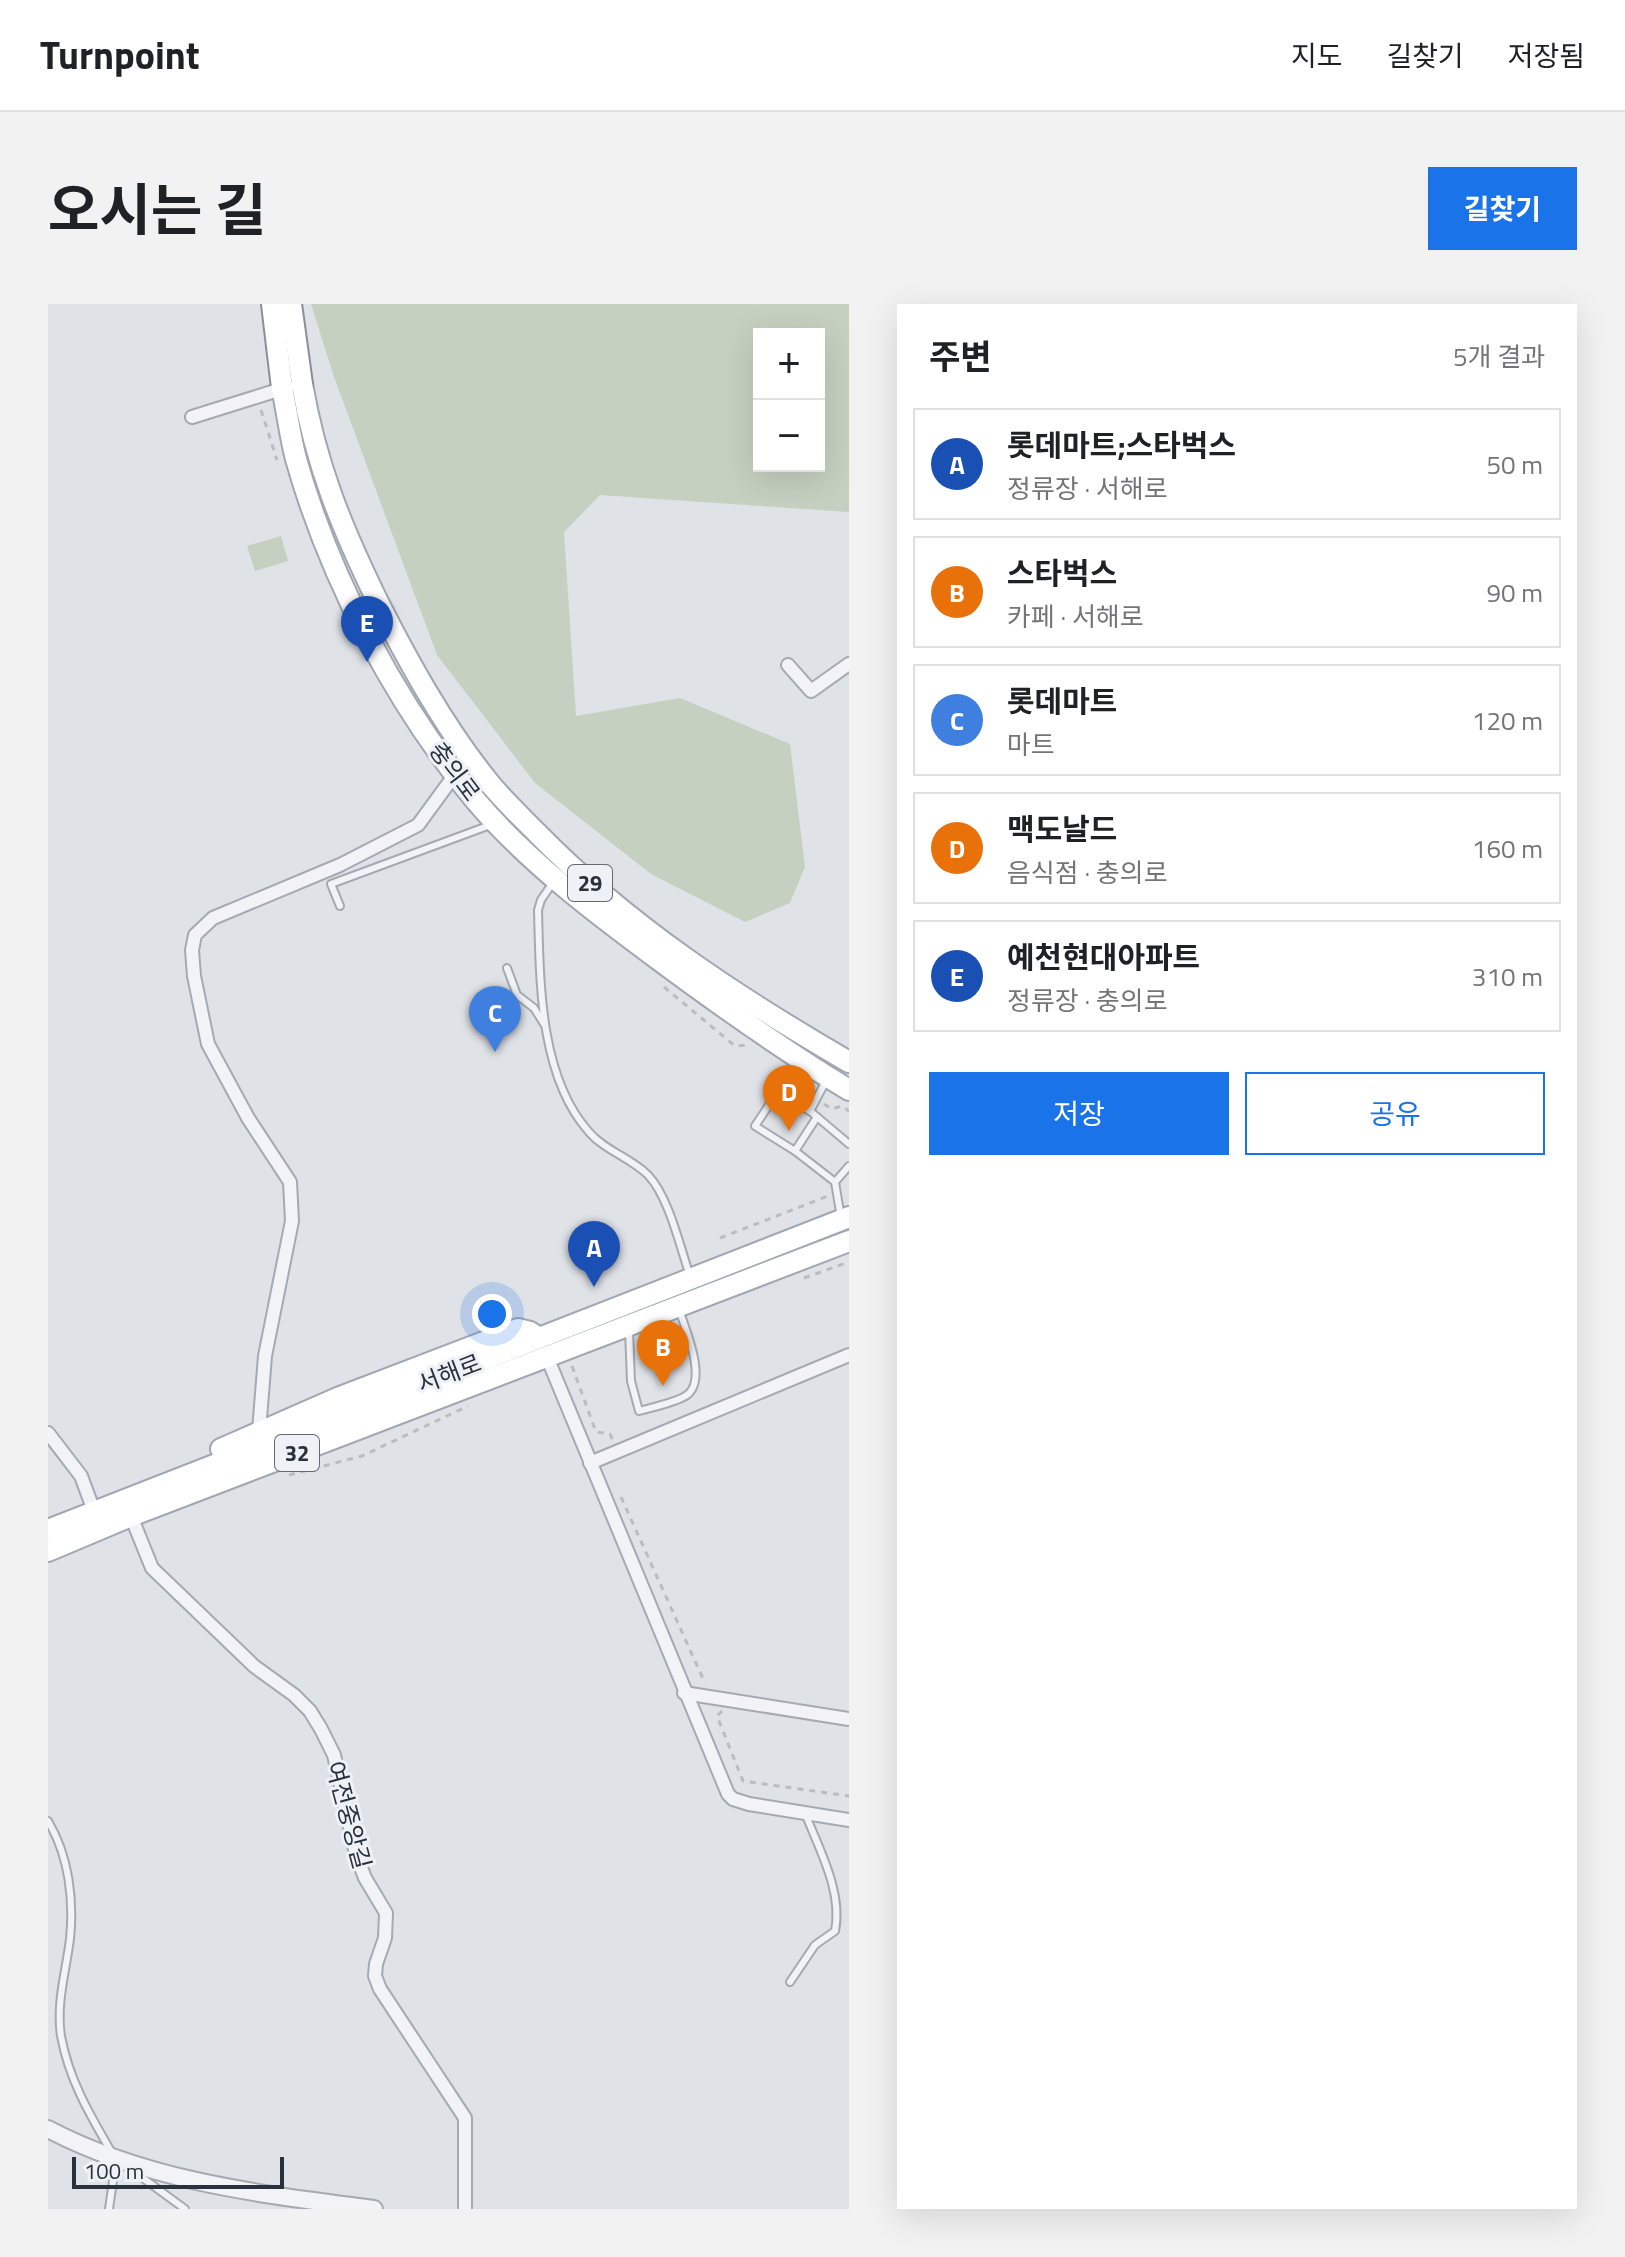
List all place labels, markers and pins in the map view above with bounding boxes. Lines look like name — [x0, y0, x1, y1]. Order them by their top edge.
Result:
pin: E — [341, 596, 393, 662]
pin: C — [469, 986, 521, 1052]
pin: D — [763, 1065, 815, 1131]
pin: A — [568, 1221, 620, 1287]
pin: B — [637, 1320, 689, 1386]

